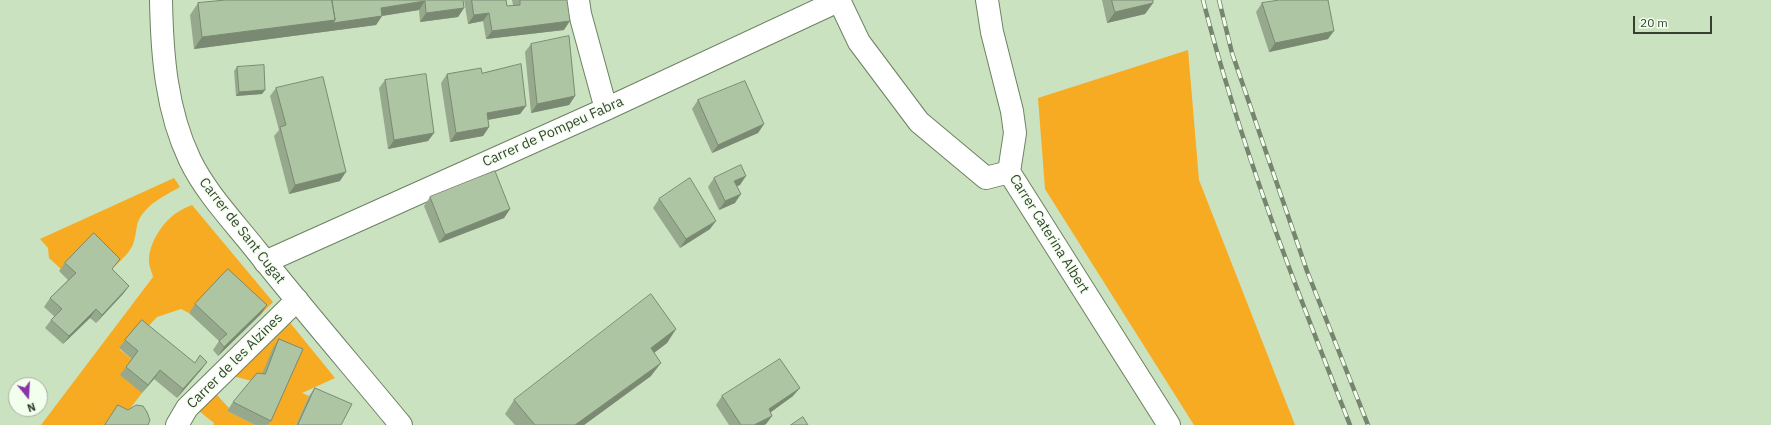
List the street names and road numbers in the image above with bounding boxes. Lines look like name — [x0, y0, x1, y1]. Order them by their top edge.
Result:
street label: Carrer de Pompeu Fabra — [480, 93, 626, 171]
street label: Carrer Caterina Albert — [1006, 171, 1092, 297]
street label: Carrer de Sant Cugat — [195, 175, 289, 287]
street label: Carrer de les Alzines — [184, 310, 286, 412]

